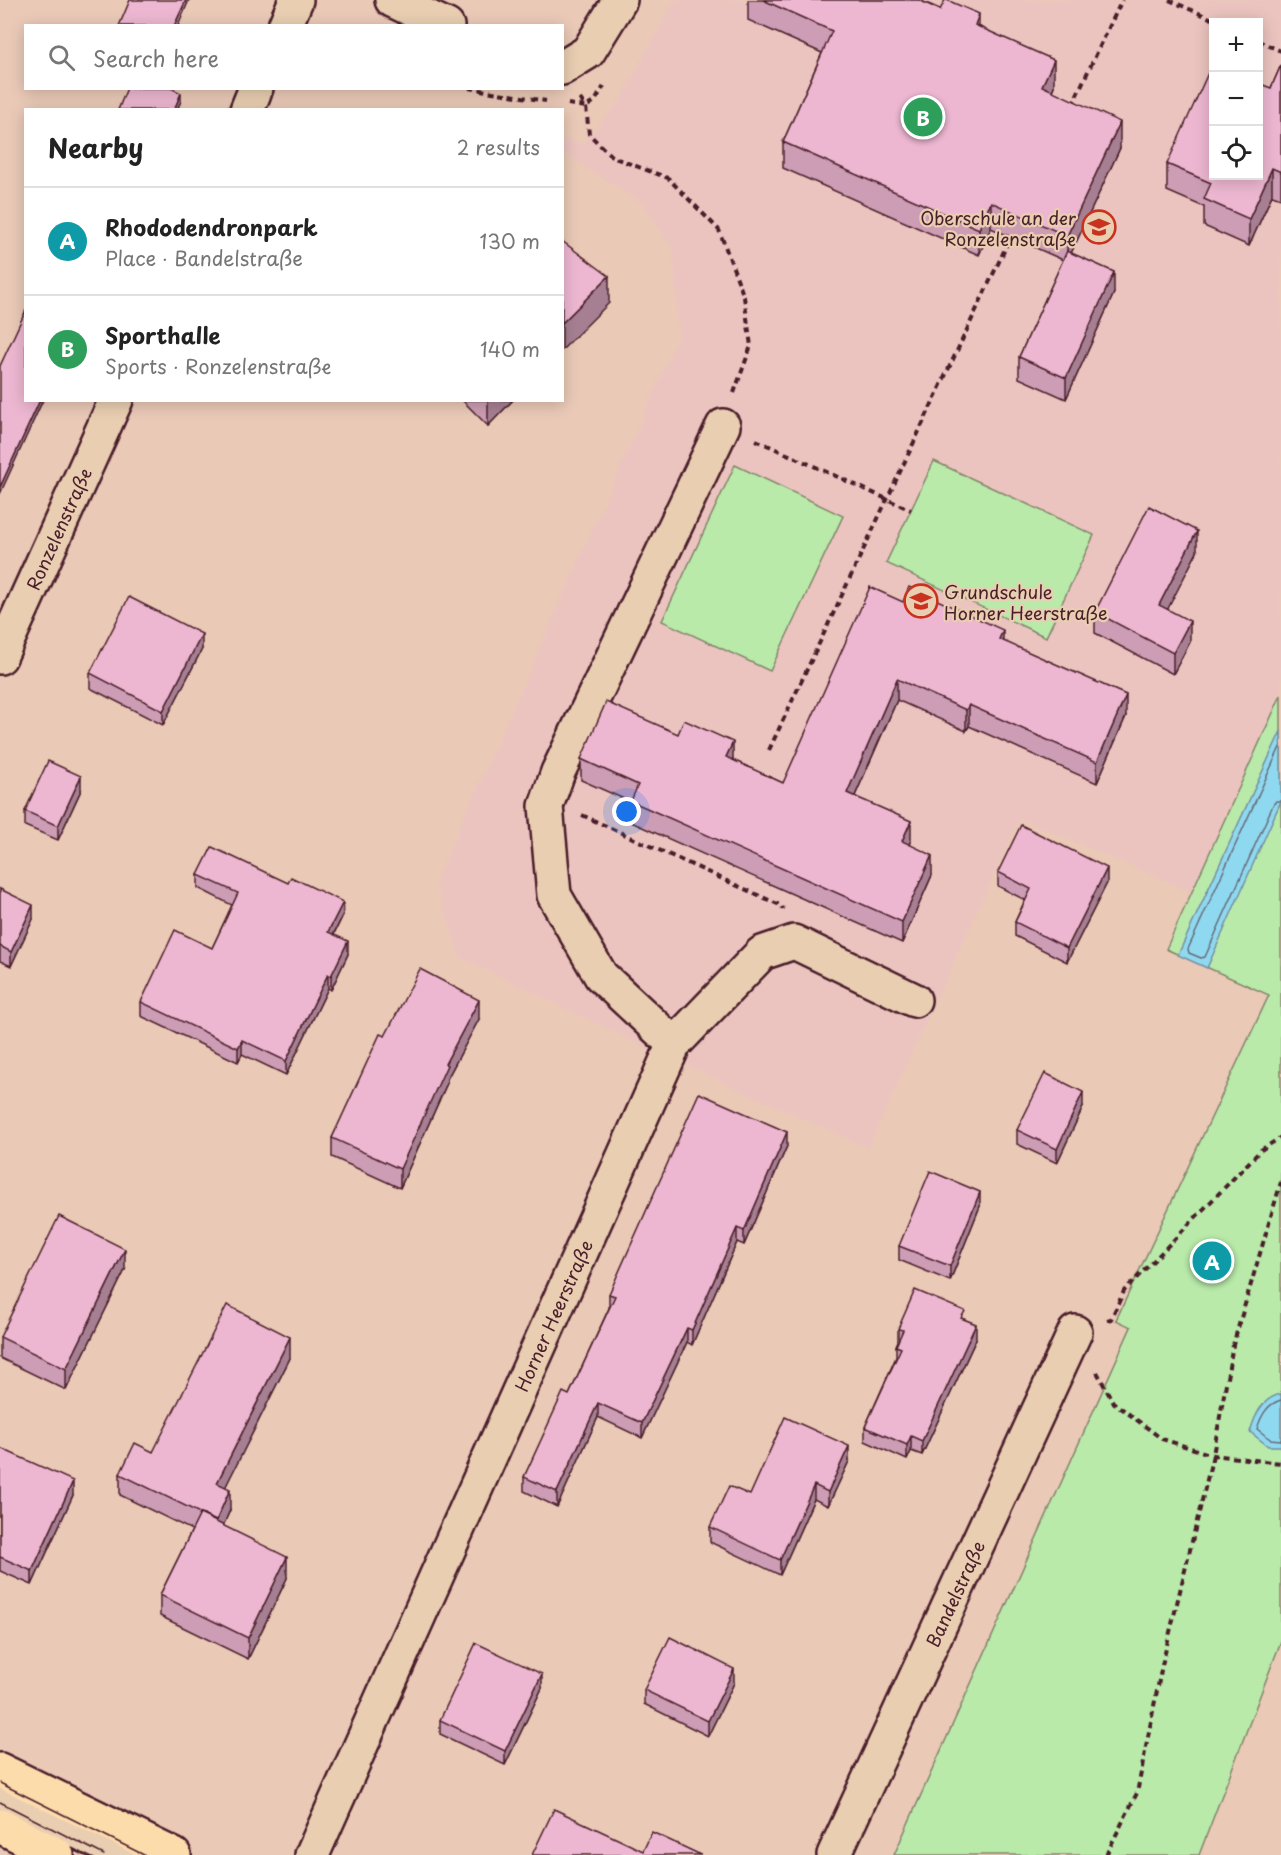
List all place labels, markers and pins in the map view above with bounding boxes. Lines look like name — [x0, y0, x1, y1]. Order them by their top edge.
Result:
pin: B — [904, 94, 942, 140]
place label: Oberschule an der Ronzelenstraße — [920, 204, 1077, 252]
school or university icon: Oberschule an der Ronzelenstraße — [1081, 209, 1117, 245]
place label: Grundschule Horner Heerstraße — [944, 578, 1108, 626]
school or university icon: Grundschule Horner Heerstraße — [903, 583, 939, 619]
pin: A — [1192, 1238, 1232, 1284]

